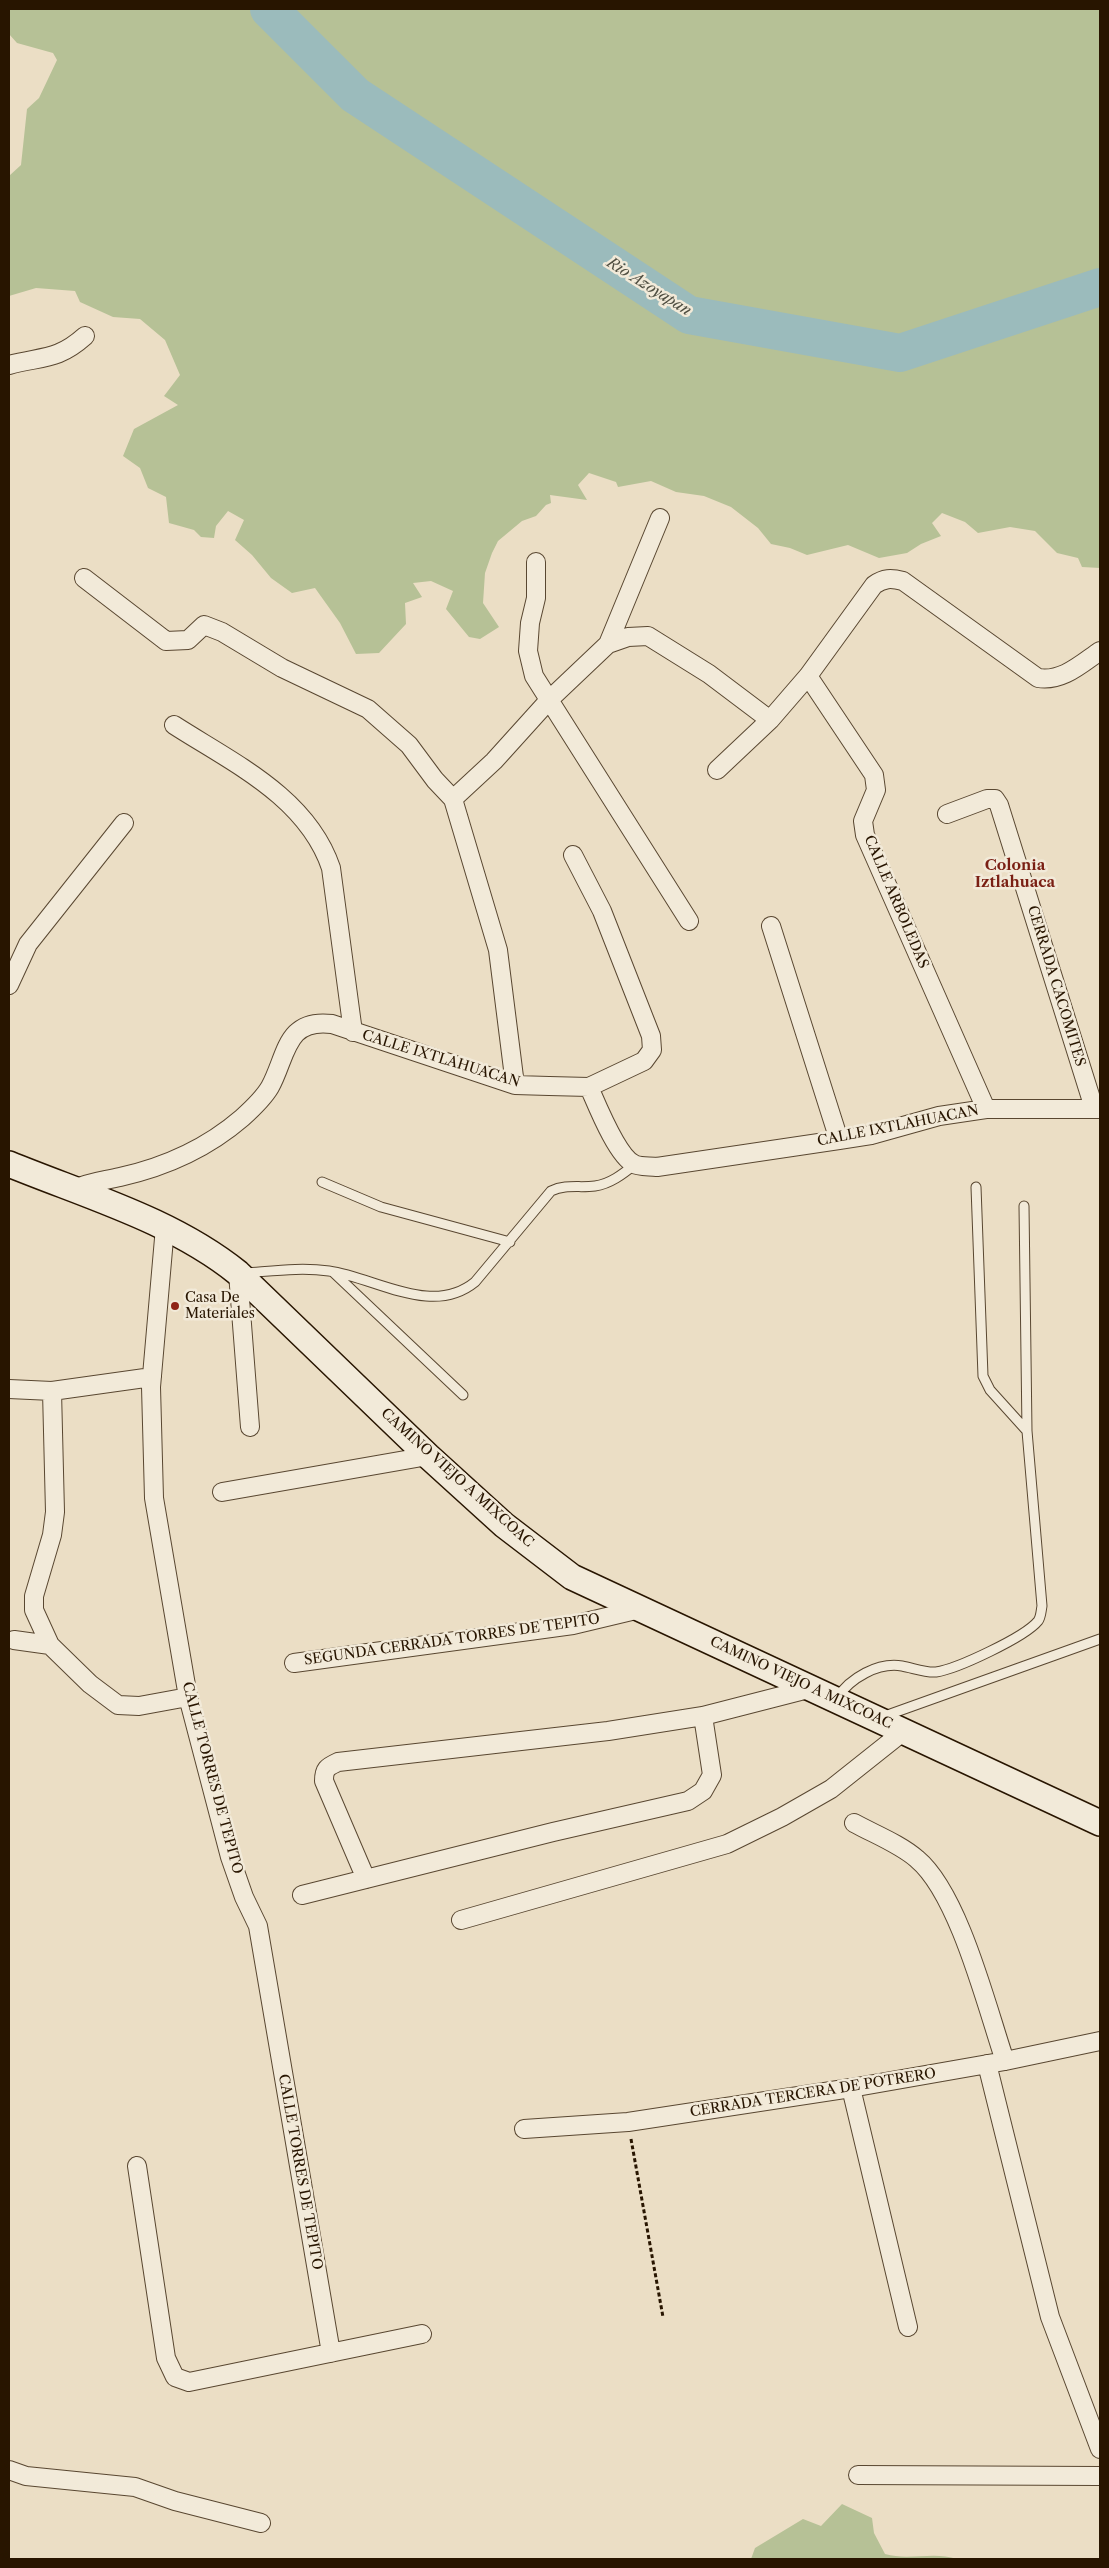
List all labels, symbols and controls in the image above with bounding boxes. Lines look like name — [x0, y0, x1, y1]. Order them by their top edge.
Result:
water label: Rio Azoyapan — [604, 254, 694, 320]
street label: CALLE ARBOLEDAS — [860, 833, 932, 971]
district label: Colonia Iztlahuaca — [975, 857, 1055, 892]
street label: CERRADA CACOMITES — [1024, 904, 1088, 1068]
street label: CALLE IXTLAHUACAN — [360, 1027, 522, 1091]
street label: CALLE IXTLAHUACAN — [816, 1102, 980, 1150]
place label: Casa De Materiales — [185, 1290, 255, 1322]
marker: Casa De Materiales — [169, 1300, 181, 1312]
street label: CAMINO VIEJO A MIXCOAC — [377, 1405, 537, 1551]
street label: SEGUNDA CERRADA TORRES DE TEPITO — [303, 1611, 601, 1669]
street label: CAMINO VIEJO A MIXCOAC — [707, 1633, 895, 1733]
street label: CALLE TORRES DE TEPITO — [178, 1680, 246, 1876]
street label: CERRADA TERCERA DE POTRERO — [689, 2065, 937, 2121]
street label: CALLE TORRES DE TEPITO — [275, 2073, 325, 2271]

